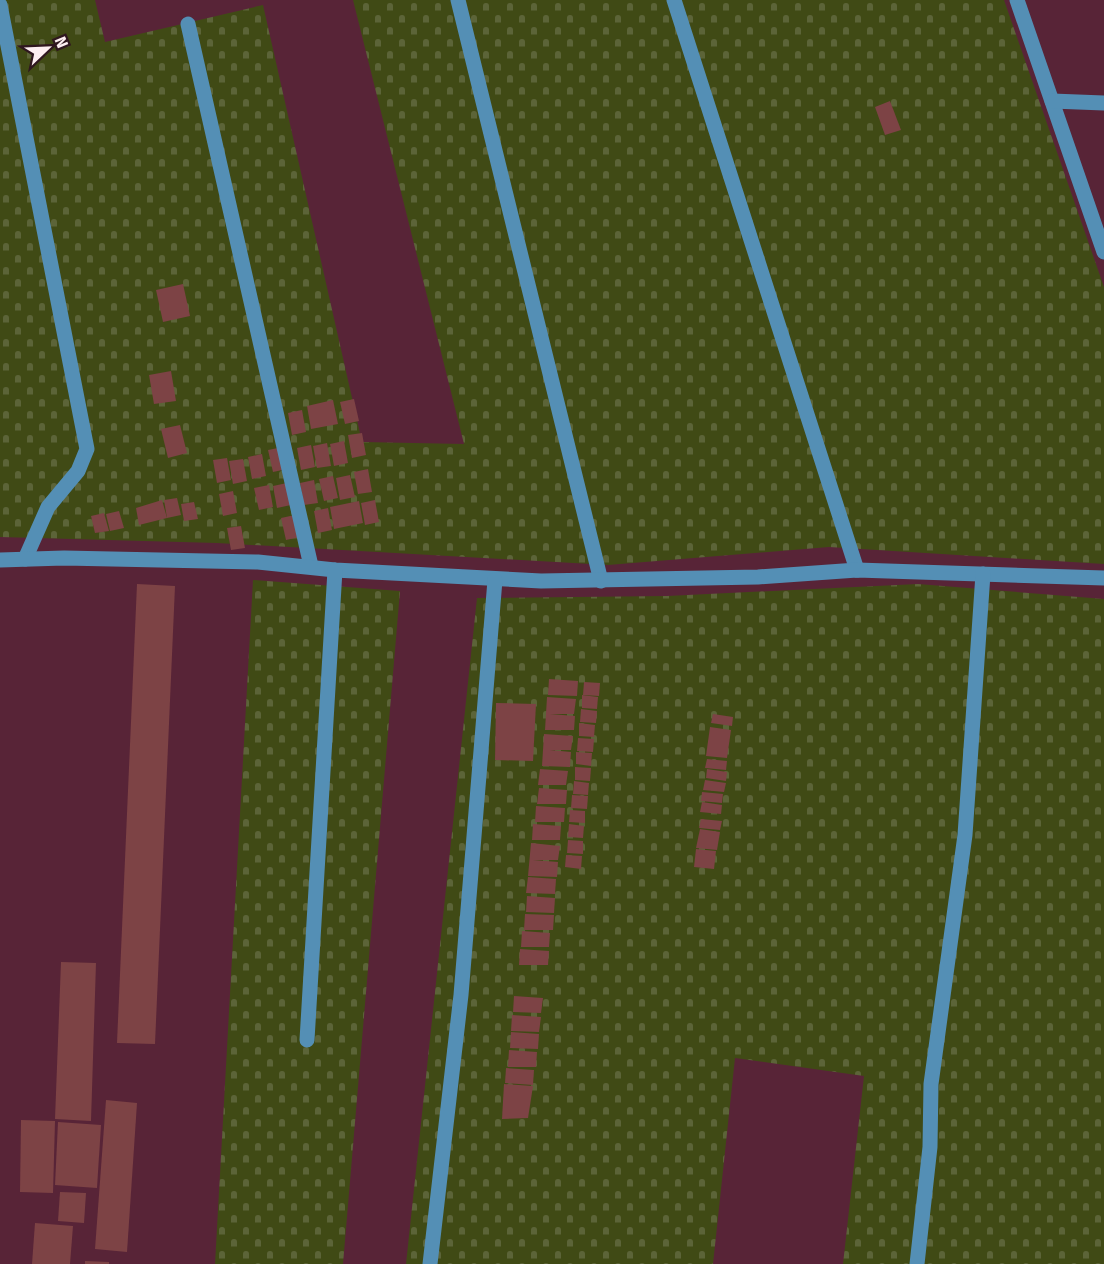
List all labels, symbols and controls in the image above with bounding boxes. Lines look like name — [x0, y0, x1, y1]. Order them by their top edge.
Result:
north arrow — [18, 18, 78, 78]
text: N — [51, 34, 72, 51]

